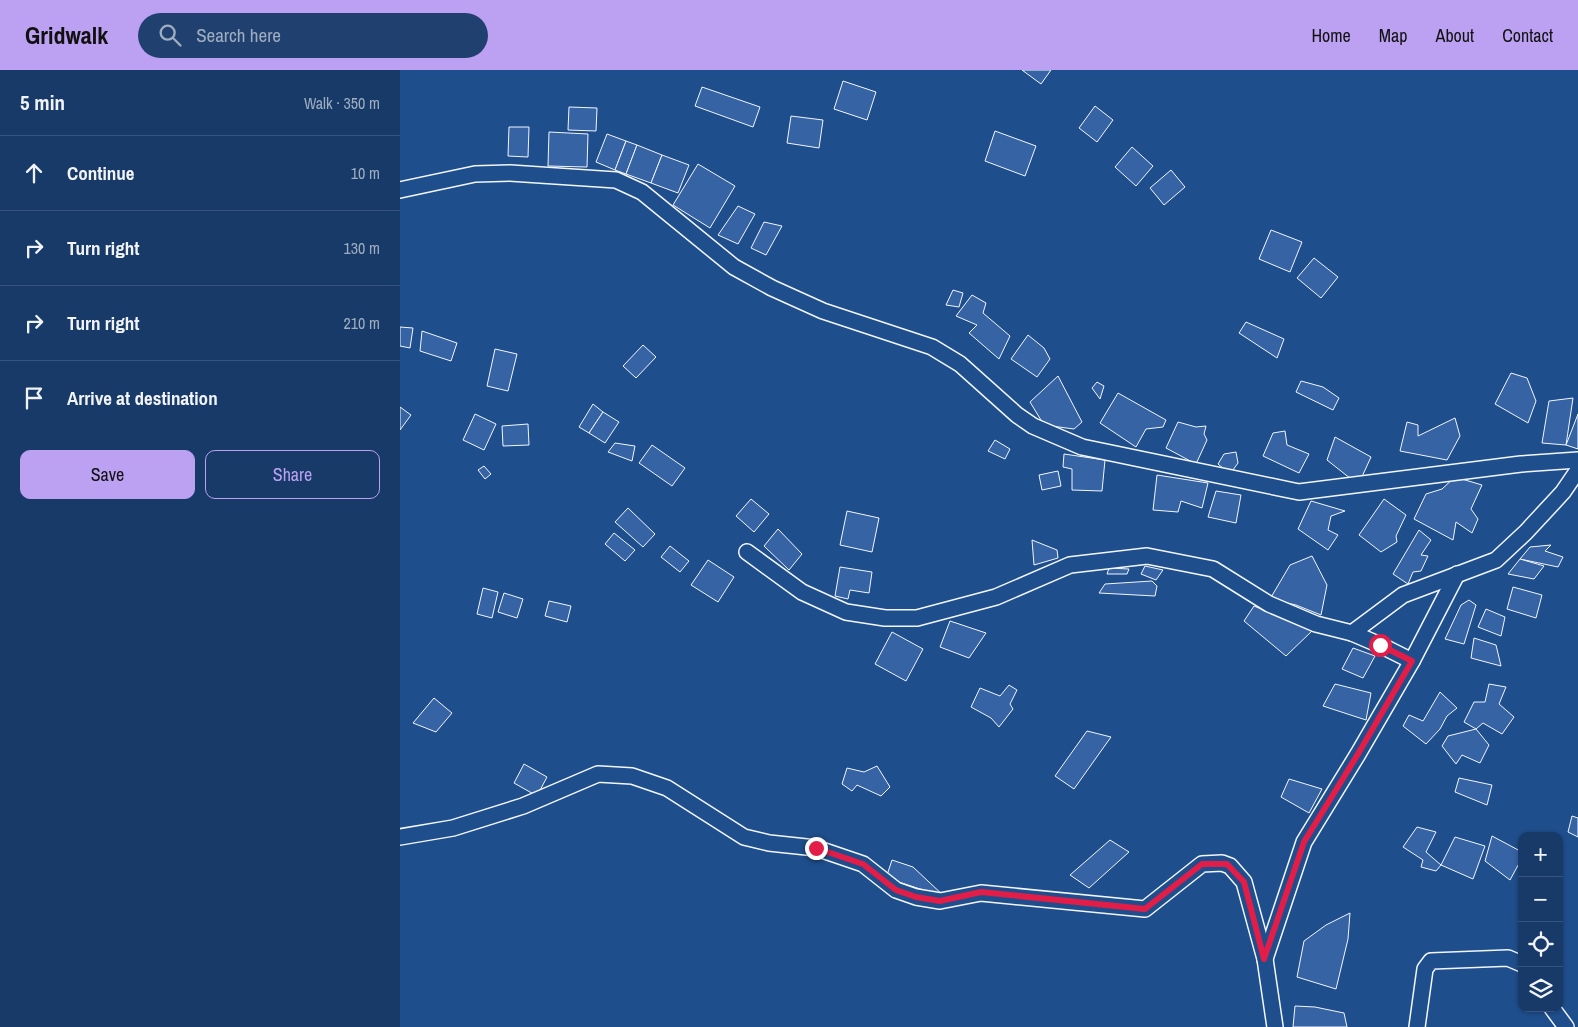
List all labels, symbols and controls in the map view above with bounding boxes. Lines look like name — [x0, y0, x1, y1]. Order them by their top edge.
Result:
search box — [138, 13, 488, 58]
text: Gridwalk — [25, 19, 108, 51]
icon: search — [156, 21, 184, 49]
text: Search here — [196, 22, 281, 48]
text: Home — [1311, 23, 1351, 48]
text: Map — [1379, 23, 1408, 48]
text: About — [1436, 23, 1474, 48]
text: Contact — [1502, 23, 1553, 48]
text: 5 min — [20, 88, 65, 117]
text: Walk · 350 m — [304, 92, 380, 114]
icon: ahead — [20, 159, 48, 187]
text: Continue — [67, 160, 135, 186]
text: 10 m — [351, 162, 380, 184]
icon: right — [20, 234, 48, 262]
text: Turn right — [67, 235, 139, 261]
text: 130 m — [344, 237, 380, 259]
icon: right — [20, 309, 48, 337]
text: Turn right — [67, 310, 139, 336]
text: 210 m — [344, 312, 380, 334]
icon: arrive — [20, 384, 48, 412]
text: Arrive at destination — [67, 385, 218, 411]
button: Save — [20, 450, 195, 499]
button: Share — [205, 450, 380, 499]
route start — [1369, 634, 1392, 657]
map controls — [1518, 832, 1563, 1012]
button: + — [1518, 832, 1563, 877]
route end — [805, 837, 828, 860]
button: − — [1518, 877, 1563, 922]
button: locate — [1518, 922, 1563, 967]
button: layers — [1518, 967, 1563, 1012]

